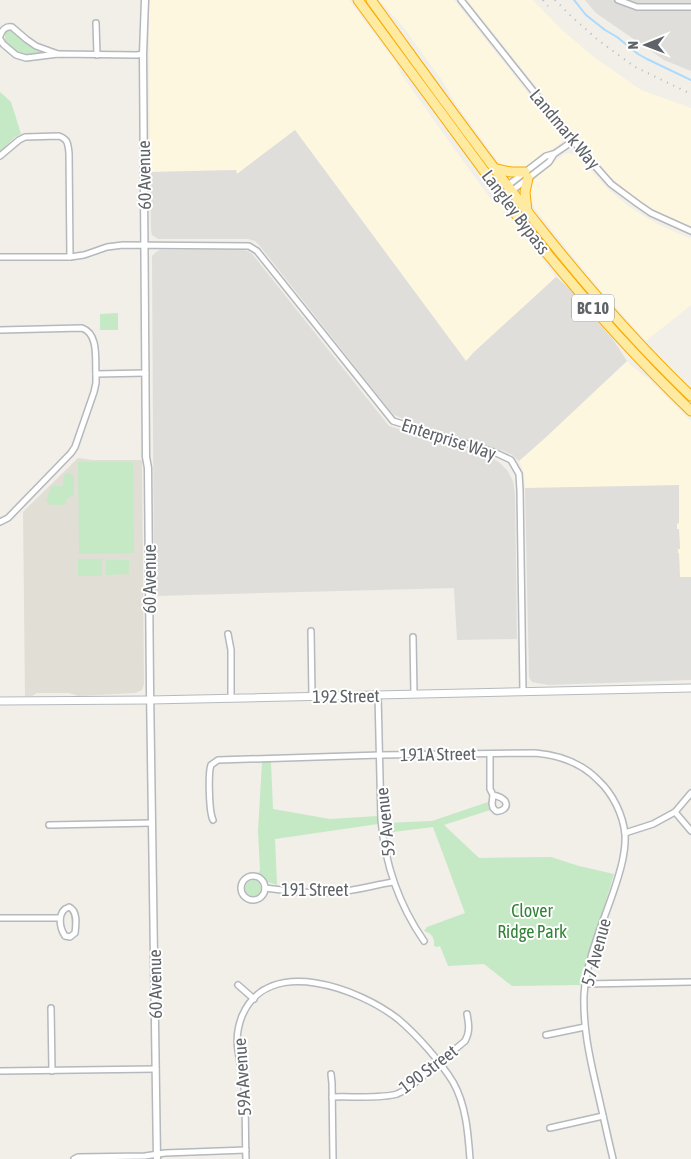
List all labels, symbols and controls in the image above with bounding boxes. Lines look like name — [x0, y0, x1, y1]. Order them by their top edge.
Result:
north arrow — [621, 20, 671, 70]
text: N — [625, 41, 641, 49]
street label: Landmark Way — [525, 85, 605, 173]
street label: 60 Avenue — [133, 140, 155, 210]
street label: Langley Bypass — [478, 166, 554, 258]
road number: BC 10 — [572, 294, 614, 322]
street label: Enterprise Way — [399, 414, 499, 464]
street label: 60 Avenue — [139, 544, 160, 614]
street label: 192 Street — [312, 685, 380, 707]
street label: 191A Street — [400, 743, 476, 765]
street label: 59 Avenue — [371, 786, 399, 858]
street label: 191 Street — [281, 879, 349, 900]
park label: Clover Ridge Park — [497, 900, 567, 942]
street label: 57 Avenue — [577, 916, 615, 988]
street label: 60 Avenue — [144, 949, 166, 1019]
street label: 59A Avenue — [229, 1037, 255, 1117]
street label: 190 Street — [395, 1040, 461, 1098]

